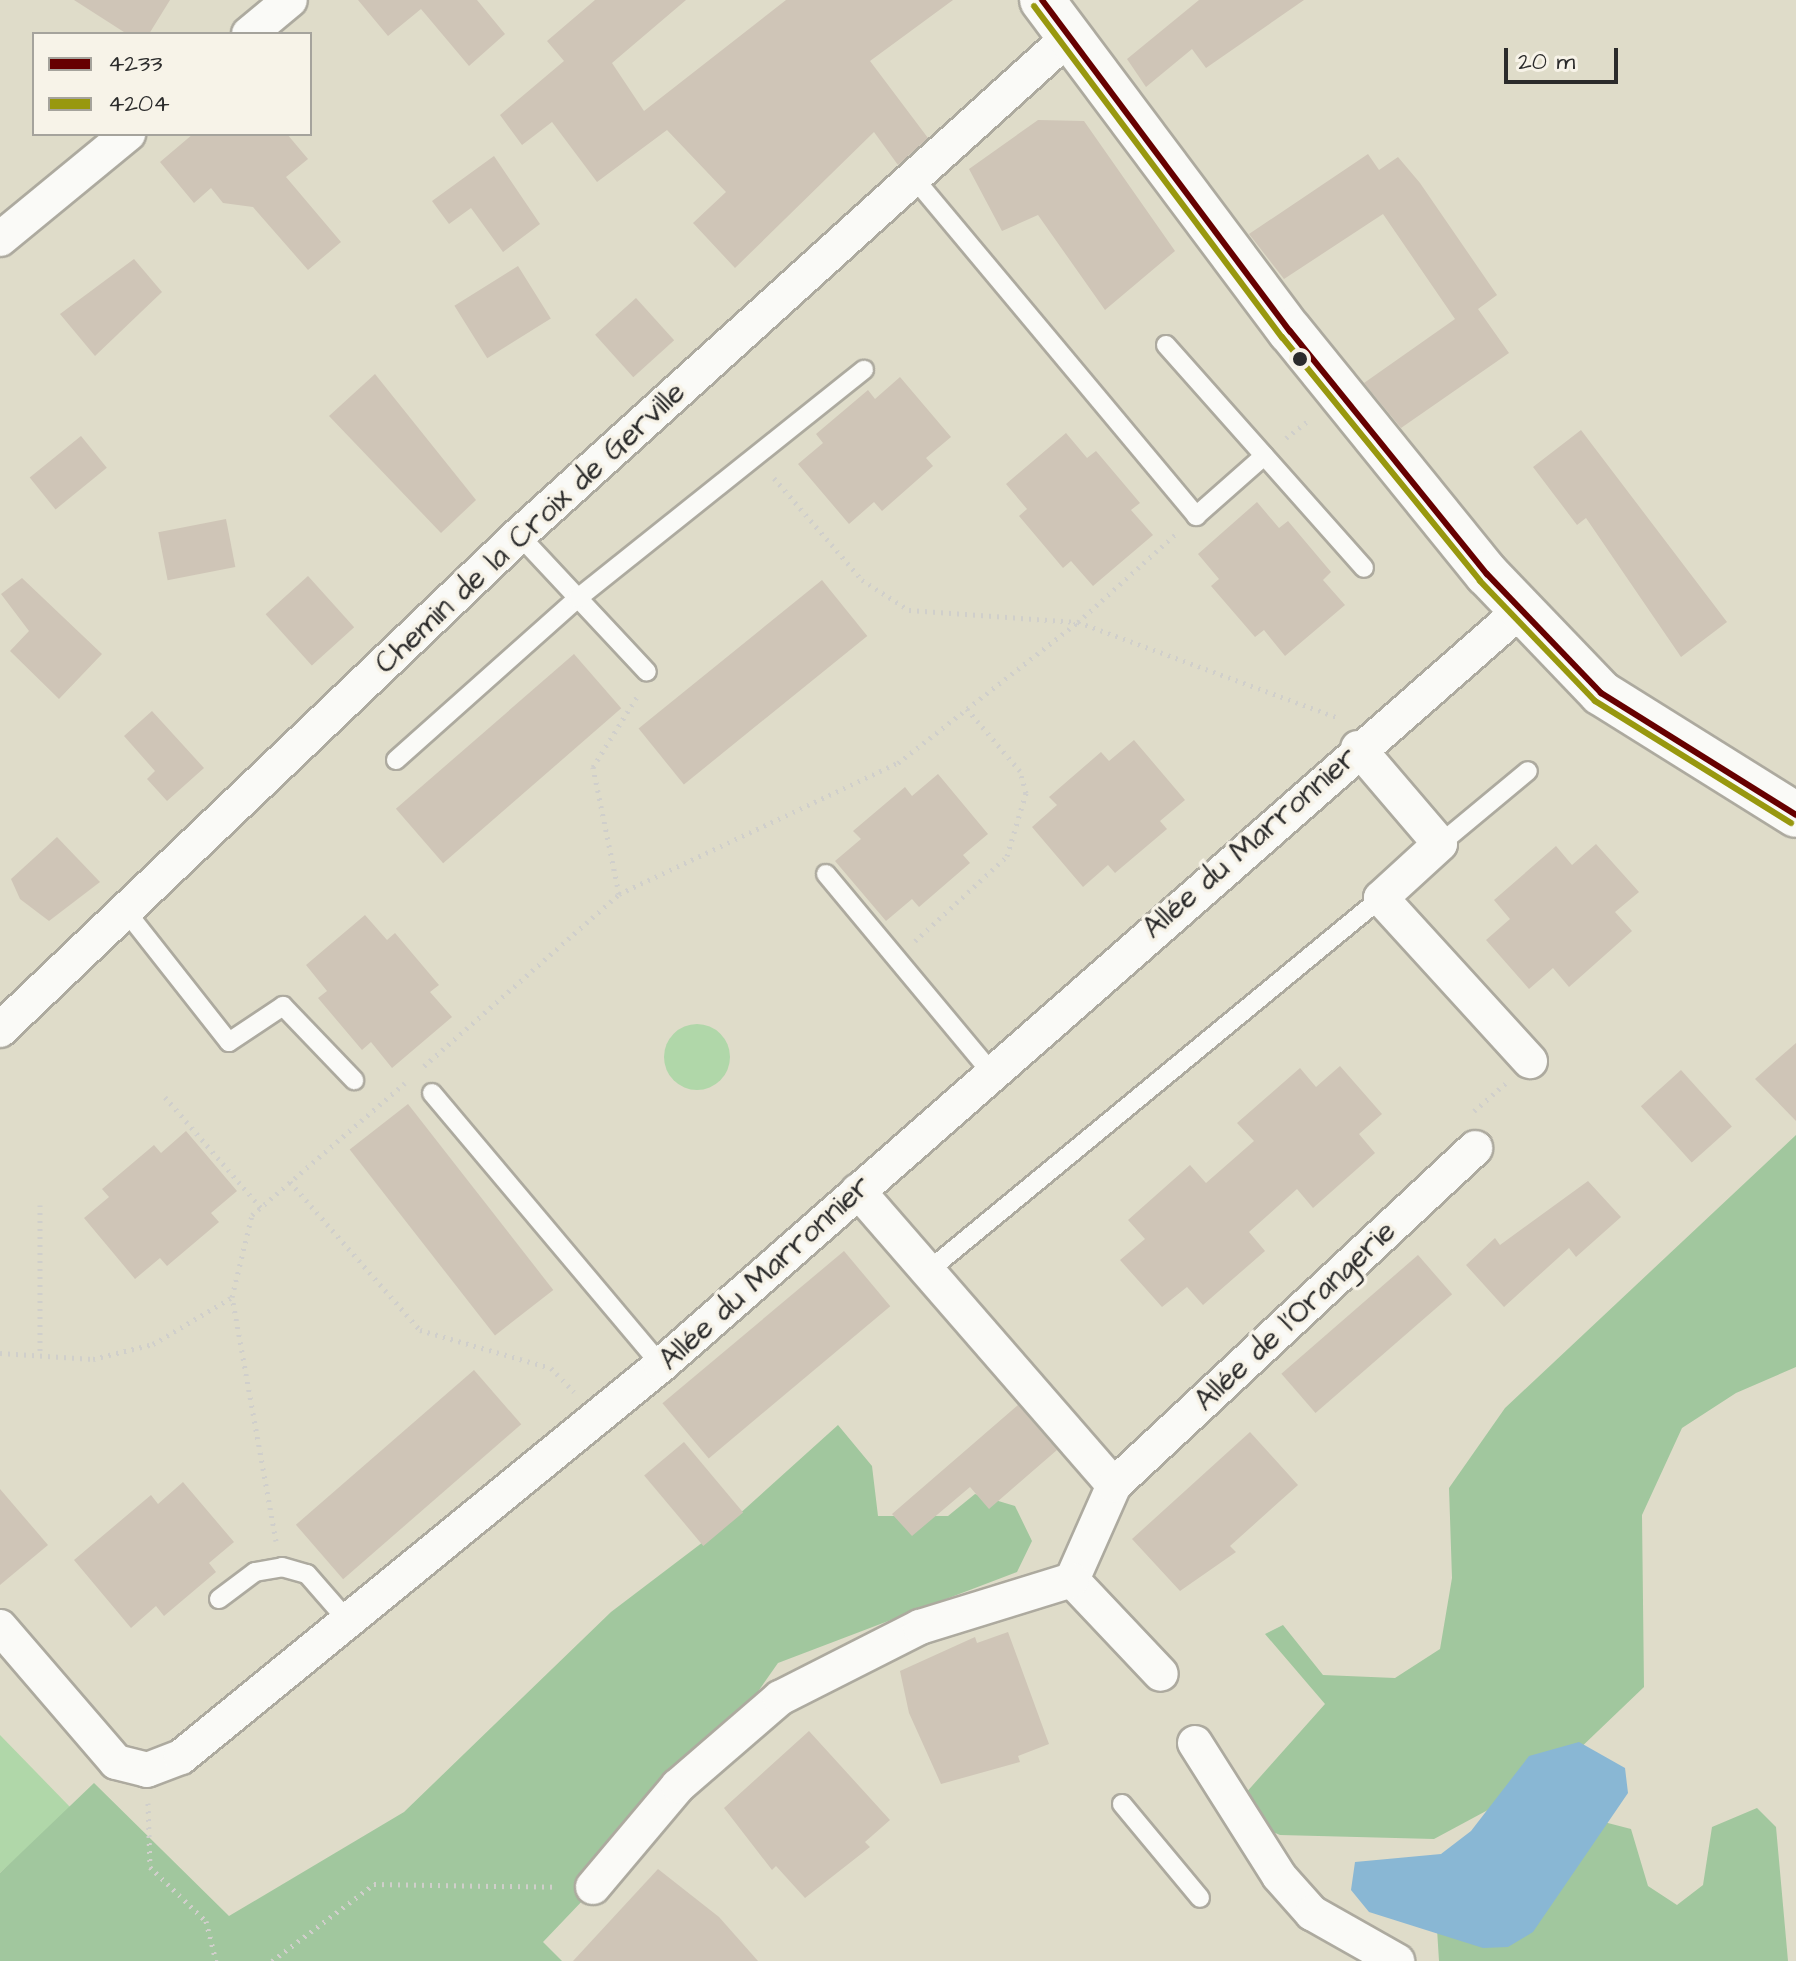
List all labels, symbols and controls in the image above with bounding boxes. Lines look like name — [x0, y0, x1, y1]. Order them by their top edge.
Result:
legend — [32, 32, 312, 136]
scale bar — [1508, 32, 1622, 82]
text: 20 m — [1518, 45, 1575, 79]
text: 4233 — [108, 47, 163, 81]
text: 4204 — [108, 87, 170, 121]
unlabelled marker — [1292, 351, 1308, 367]
street label: Chemin de la Croix de Gerville — [367, 375, 693, 681]
street label: Allée du Marronnier — [1135, 740, 1365, 946]
street label: Allée du Marronnier — [651, 1168, 879, 1378]
street label: Allée de l'Orangerie — [1187, 1213, 1403, 1419]

